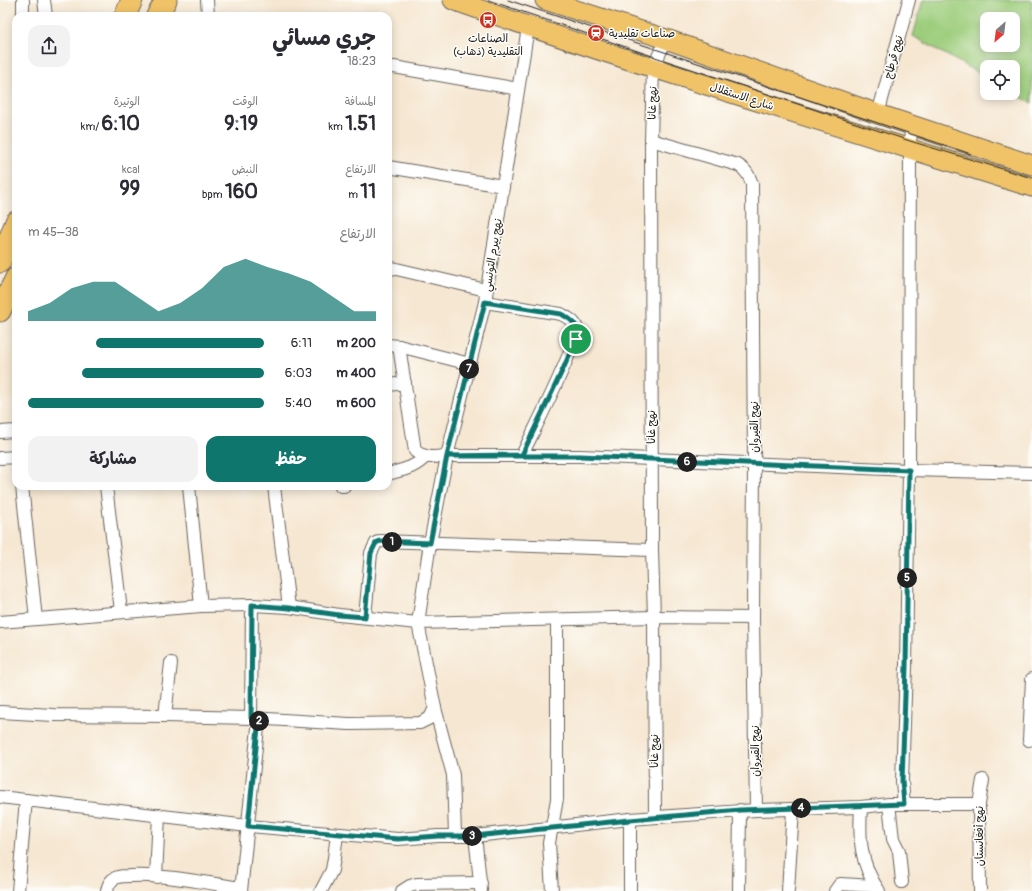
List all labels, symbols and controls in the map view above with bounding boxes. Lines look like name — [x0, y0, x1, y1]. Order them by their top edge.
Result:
bus stop icon: الصناعات التقليدية (ذهاب) — [478, 10, 498, 30]
north arrow — [980, 12, 1020, 52]
map controls — [980, 12, 1020, 100]
station icon: صناعات تقليدية — [586, 23, 606, 43]
text: جري مسائي — [272, 24, 376, 52]
button: share — [28, 25, 70, 67]
place label: صناعات تقليدية — [609, 27, 675, 40]
place label: الصناعات التقليدية (ذهاب) — [453, 32, 523, 59]
street label: نهج قرطاج — [881, 34, 907, 81]
text: 18:23 — [347, 53, 376, 69]
button: locate — [980, 60, 1020, 100]
street label: شارع الاستقلال — [708, 80, 775, 115]
street label: نهج غانا — [645, 86, 661, 120]
text: الوتيرة — [113, 95, 140, 108]
text: الوقت — [232, 95, 258, 108]
text: المسافة — [345, 95, 376, 108]
text: 6:10 — [102, 111, 140, 136]
text: 9:19 — [224, 111, 258, 136]
text: 1.51 — [345, 111, 376, 136]
text: /km — [81, 120, 102, 133]
text: km — [328, 120, 345, 133]
text: kcal — [122, 163, 140, 176]
text: النبض — [232, 163, 258, 176]
text: الارتفاع — [345, 163, 376, 176]
text: 99 — [119, 176, 140, 201]
text: 160 — [225, 179, 258, 204]
text: 11 — [360, 179, 376, 204]
text: bpm — [202, 188, 225, 201]
text: m — [348, 188, 360, 201]
street label: نهج بيرم التونسي — [480, 218, 509, 293]
text: 38–45 m — [28, 224, 78, 240]
text: الارتفاع — [340, 226, 376, 242]
pin — [559, 322, 593, 356]
icon: arrive — [565, 328, 587, 350]
text: 6:11 — [291, 335, 312, 351]
text: 200 m — [337, 335, 376, 351]
pin: 7 — [459, 359, 479, 379]
text: 7 — [466, 362, 472, 375]
text: 6:03 — [285, 365, 312, 381]
text: 400 m — [336, 365, 376, 381]
text: 5:40 — [285, 395, 312, 411]
text: 600 m — [336, 395, 376, 411]
street label: نهج القيروان — [748, 401, 762, 453]
street label: نهج غانا — [645, 410, 659, 444]
button: مشاركة — [28, 436, 198, 482]
button: حفظ — [206, 436, 376, 482]
pin: 6 — [677, 452, 697, 472]
text: 6 — [684, 455, 690, 468]
pin: 1 — [382, 532, 402, 552]
text: 1 — [390, 535, 394, 548]
pin: 5 — [897, 568, 917, 588]
text: 5 — [904, 571, 910, 584]
pin: 2 — [249, 711, 269, 731]
text: 2 — [256, 714, 262, 727]
street label: نهج القيروان — [749, 725, 763, 777]
street label: نهج غانا — [648, 734, 662, 768]
pin: 4 — [791, 798, 811, 818]
text: 4 — [798, 801, 804, 814]
street label: نهج أفغانستان — [973, 806, 987, 866]
pin: 3 — [462, 826, 482, 846]
text: 3 — [469, 829, 475, 842]

